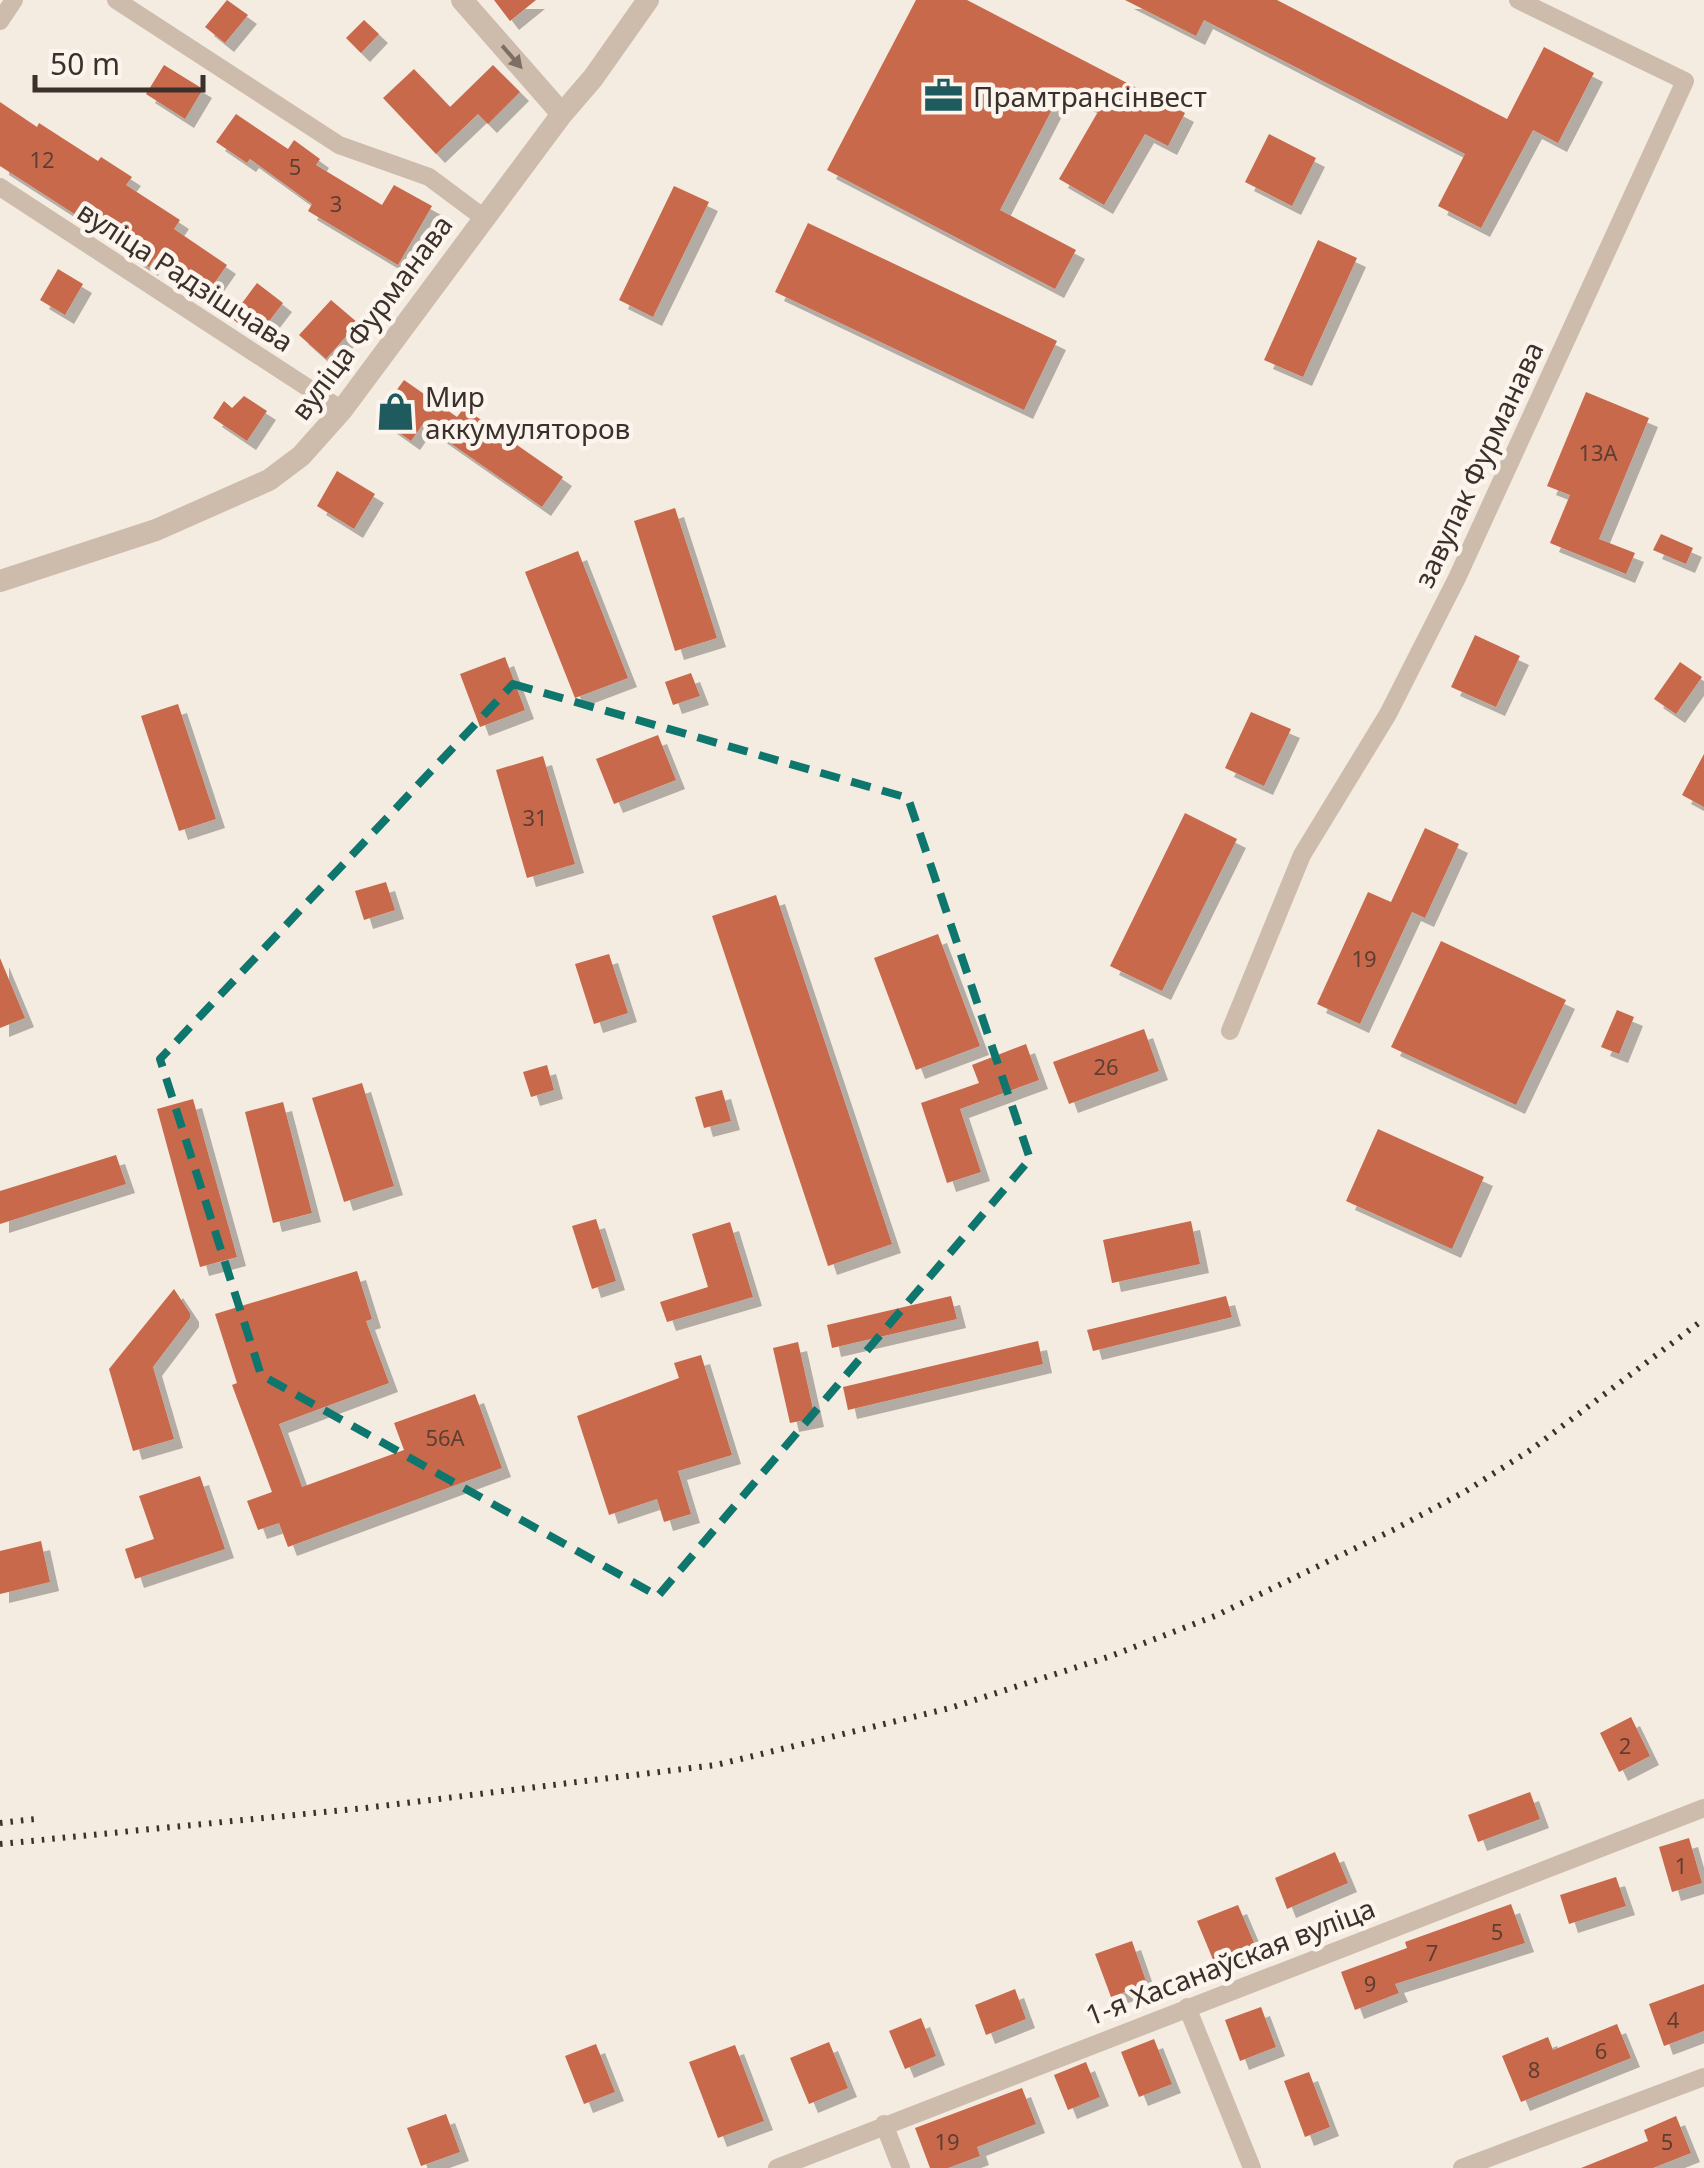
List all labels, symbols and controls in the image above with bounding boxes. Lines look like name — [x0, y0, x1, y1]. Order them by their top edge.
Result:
scale bar — [35, 30, 202, 92]
text: 50 m — [50, 43, 120, 84]
one-way arrow — [500, 44, 522, 69]
office icon: Прамтрансінвест — [922, 75, 964, 117]
place label: Прамтрансінвест — [973, 77, 1207, 115]
house number: 12 — [29, 144, 55, 174]
house number: 5 — [289, 151, 301, 181]
house number: 3 — [330, 188, 342, 218]
street label: вуліца Радзішчава — [71, 192, 301, 360]
street label: вуліца Фурманава — [281, 207, 461, 427]
street label: завулак Фурманава — [1404, 335, 1552, 593]
place label: Мир аккумуляторов — [425, 377, 630, 447]
shop icon: Мир аккумуляторов — [374, 391, 416, 433]
house number: 13А — [1578, 437, 1619, 467]
house number: 31 — [522, 802, 548, 832]
house number: 19 — [1351, 943, 1377, 973]
house number: 26 — [1093, 1051, 1119, 1081]
house number: 56А — [425, 1422, 466, 1452]
house number: 2 — [1619, 1730, 1631, 1760]
house number: 1 — [1675, 1850, 1687, 1880]
street label: 1-я Хасанаўская вуліца — [1080, 1888, 1380, 2034]
house number: 5 — [1491, 1916, 1503, 1946]
house number: 7 — [1426, 1937, 1438, 1967]
house number: 9 — [1364, 1968, 1376, 1998]
house number: 4 — [1667, 2004, 1680, 2034]
house number: 6 — [1595, 2035, 1607, 2065]
house number: 8 — [1528, 2054, 1540, 2084]
house number: 19 — [934, 2126, 960, 2156]
house number: 5 — [1661, 2126, 1673, 2156]

